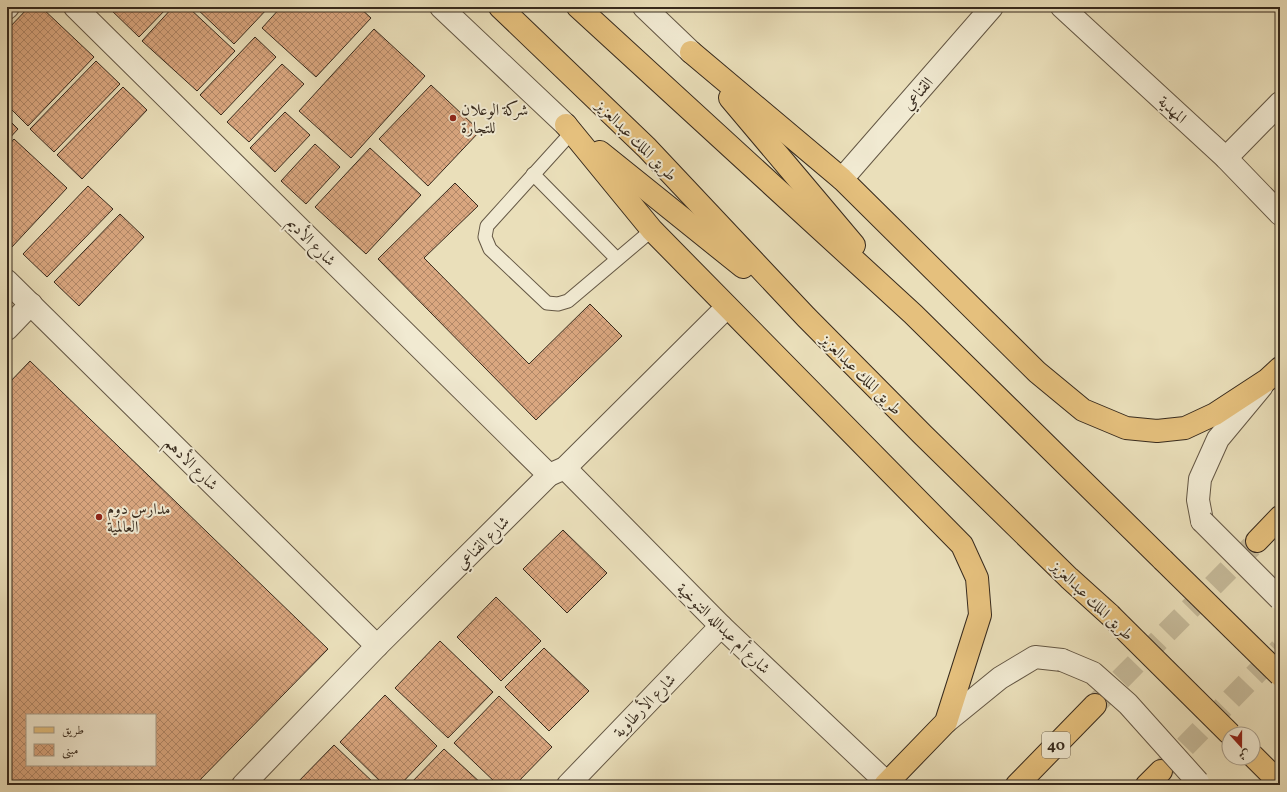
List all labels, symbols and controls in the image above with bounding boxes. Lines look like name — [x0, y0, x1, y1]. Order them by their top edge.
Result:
street label: القناعي — [898, 73, 939, 116]
street label: المهدية — [1152, 91, 1191, 129]
street label: طريق الملك عبدالعزيز — [589, 95, 681, 187]
place label: شركة الوعلان للتجارة — [461, 100, 528, 140]
marker: شركة الوعلان للتجارة — [448, 113, 458, 123]
street label: شارع الأديم — [280, 212, 341, 273]
street label: طريق الملك عبدالعزيز — [814, 329, 906, 421]
street label: شارع الأدهم — [157, 431, 224, 498]
place label: مدارس دوم العالمية — [107, 499, 171, 539]
marker: مدارس دوم العالمية — [94, 512, 104, 522]
street label: شارع القناعي — [452, 512, 516, 576]
street label: طريق الملك عبدالعزيز — [1044, 555, 1138, 646]
street label: شارع أم عبدالله التنوخية — [669, 577, 776, 681]
street label: شارع الأرطاوية — [608, 668, 682, 744]
legend — [26, 714, 156, 766]
text: طريق — [62, 723, 84, 739]
north arrow — [1221, 726, 1261, 766]
road number: 40 — [1042, 732, 1070, 758]
text: مبنى — [62, 743, 78, 759]
text: ش — [1236, 745, 1252, 763]

